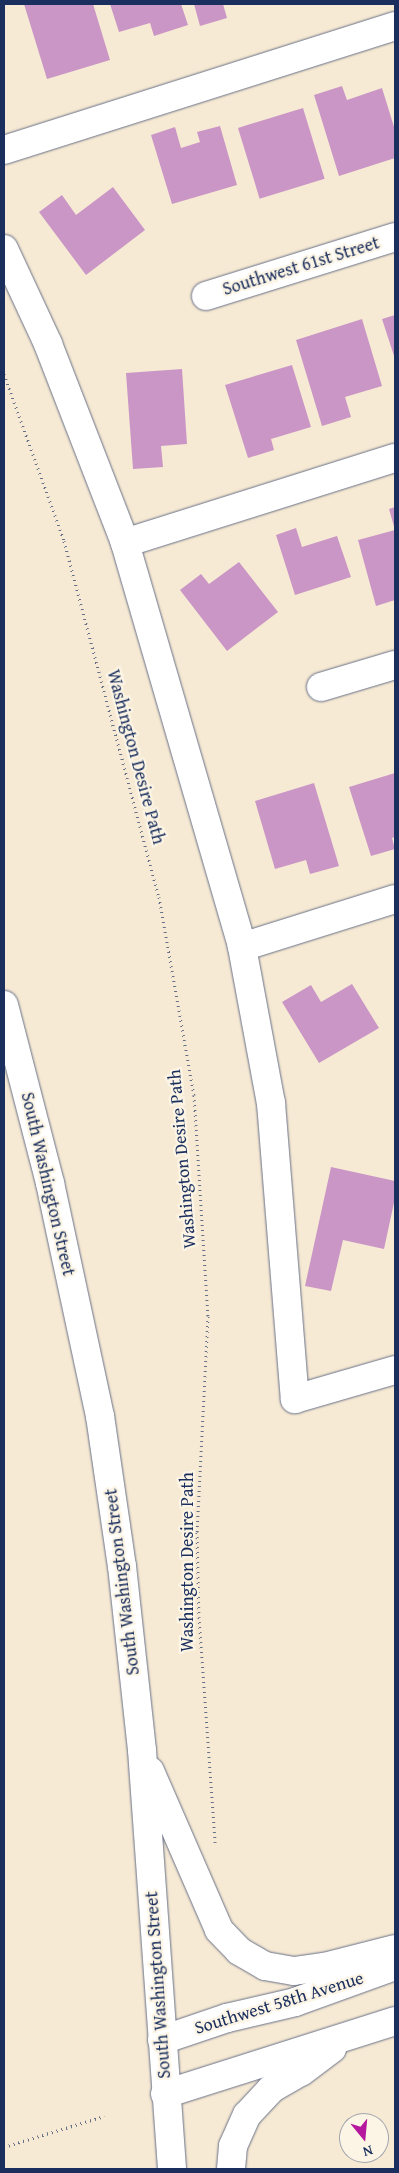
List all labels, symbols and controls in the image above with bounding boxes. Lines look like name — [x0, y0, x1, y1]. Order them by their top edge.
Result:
street label: Southwest 61st Street — [220, 232, 382, 300]
street label: Washington Desire Path — [102, 667, 170, 847]
street label: Washington Desire Path — [163, 1068, 201, 1250]
street label: South Washington Street — [16, 1090, 80, 1278]
street label: Washington Desire Path — [176, 1472, 198, 1652]
street label: South Washington Street — [100, 1488, 144, 1676]
street label: South Washington Street — [141, 1891, 175, 2079]
street label: Southwest 58th Avenue — [192, 1967, 366, 2039]
north arrow — [339, 2113, 389, 2163]
text: N — [361, 2140, 375, 2162]

